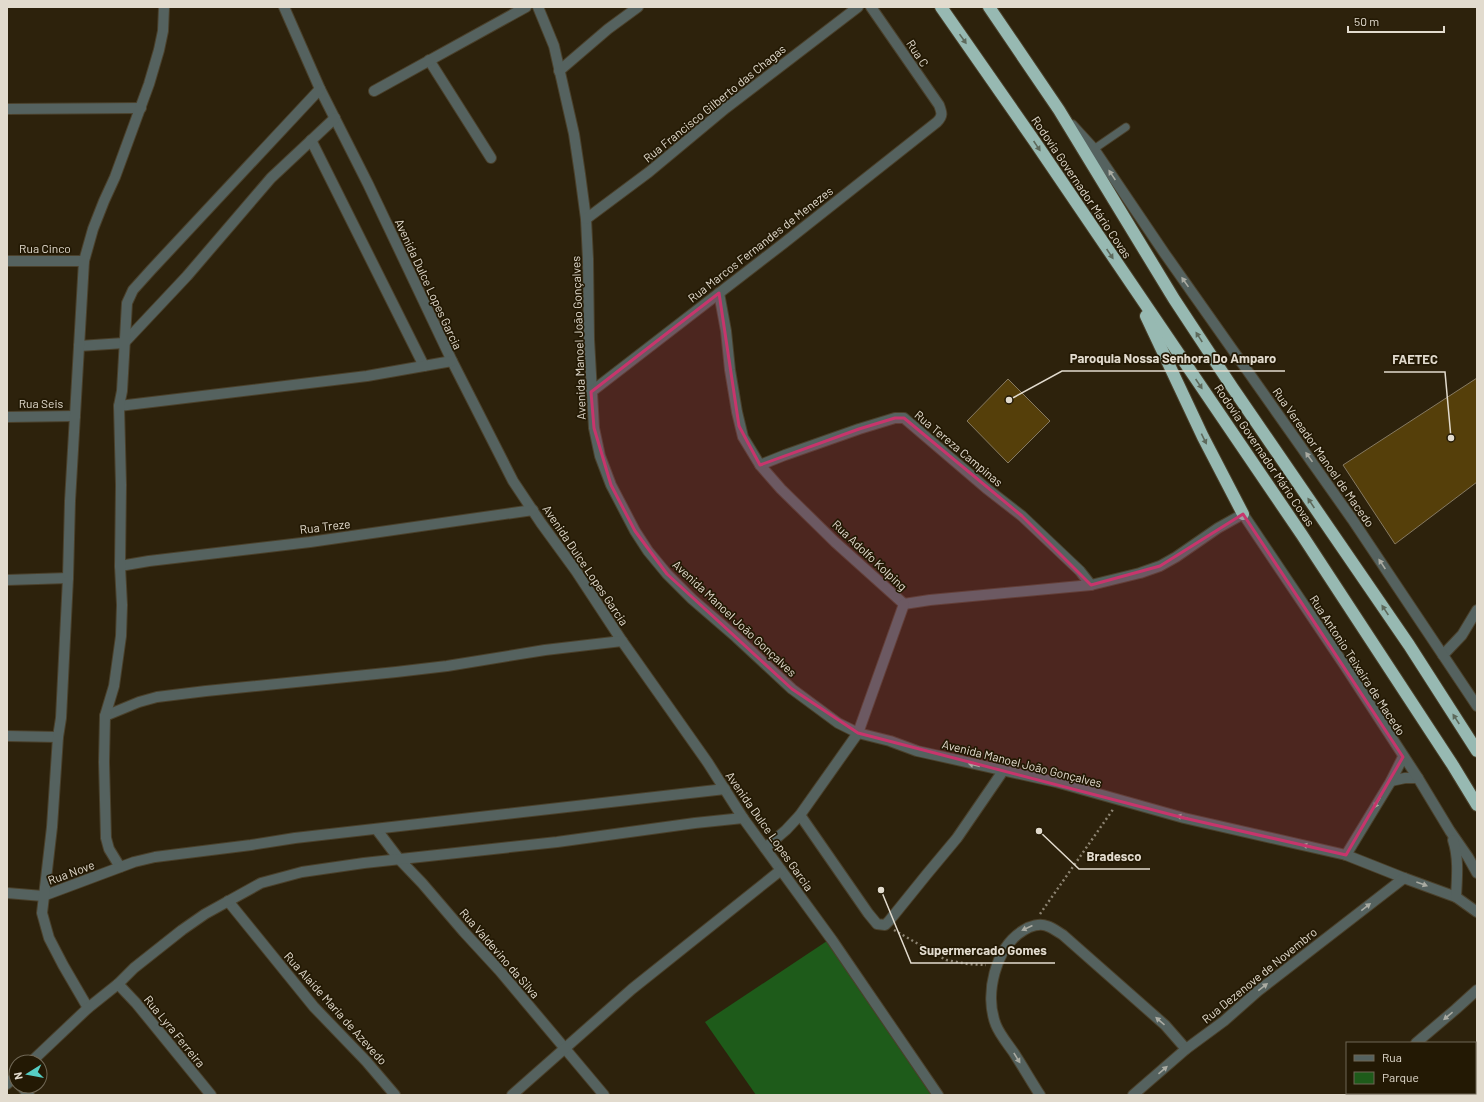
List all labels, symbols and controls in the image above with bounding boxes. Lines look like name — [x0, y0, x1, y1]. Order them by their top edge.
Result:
scale bar — [1348, 8, 1444, 34]
text: 50 m — [1354, 14, 1379, 28]
one-way arrow — [959, 34, 967, 44]
street label: Rua C — [904, 37, 932, 69]
street label: Rua Francisco Gilberto das Chagas — [640, 41, 788, 165]
street label: Rodovia Governador Mário Covas — [1029, 113, 1135, 261]
one-way arrow — [1033, 141, 1041, 151]
one-way arrow — [1108, 169, 1115, 181]
street label: Rua Marcos Fernandes de Menezes — [685, 183, 835, 305]
street label: Avenida Dulce Lopes Garcia — [393, 217, 465, 351]
street label: Rua Cinco — [19, 241, 71, 255]
one-way arrow — [1106, 248, 1114, 259]
street label: Avenida Manoel João Gonçalves — [568, 256, 588, 420]
one-way arrow — [1181, 277, 1189, 288]
one-way arrow — [1196, 331, 1203, 343]
callout: Paroquia Nossa Senhora Do Amparo — [1062, 346, 1285, 371]
callout: FAETEC — [1384, 347, 1445, 372]
text: Paroquia Nossa Senhora Do Amparo — [1070, 350, 1276, 366]
text: FAETEC — [1392, 351, 1438, 367]
one-way arrow — [1195, 379, 1203, 389]
street label: Rodovia Governador Mário Covas — [1212, 381, 1318, 529]
street label: Rua Vereador Manoel de Macedo — [1270, 385, 1378, 529]
street label: Rua Seis — [19, 396, 63, 410]
street label: Rua Tereza Campinas — [912, 407, 1006, 489]
one-way arrow — [1201, 433, 1207, 444]
one-way arrow — [1305, 452, 1313, 462]
one-way arrow — [1307, 497, 1315, 508]
street label: Avenida Dulce Lopes Garcia — [540, 502, 632, 628]
street label: Rua Treze — [299, 516, 351, 536]
street label: Rua Adolfo Kolping — [830, 517, 910, 593]
street label: Avenida Manoel João Gonçalves — [670, 557, 800, 679]
one-way arrow — [1378, 559, 1386, 570]
street label: Rua Antonio Teixeira de Macedo — [1307, 592, 1409, 738]
one-way arrow — [1381, 605, 1389, 615]
one-way arrow — [1452, 713, 1460, 724]
street label: Avenida Manoel João Gonçalves — [941, 736, 1103, 790]
one-way arrow — [968, 761, 980, 767]
street label: Avenida Dulce Lopes Garcia — [723, 769, 817, 893]
one-way arrow — [1374, 797, 1381, 809]
one-way arrow — [1175, 814, 1188, 820]
one-way arrow — [1302, 843, 1315, 849]
callout: Bradesco — [1079, 844, 1150, 869]
text: Bradesco — [1087, 848, 1141, 864]
street label: Rua Nove — [46, 857, 96, 887]
one-way arrow — [1416, 882, 1428, 888]
one-way arrow — [1360, 903, 1371, 912]
street label: Rua Valdevino da Silva — [457, 905, 543, 1001]
street label: Rua Dezenove de Novembro — [1199, 924, 1319, 1026]
one-way arrow — [1022, 925, 1033, 931]
callout: Supermercado Gomes — [911, 938, 1055, 963]
text: Supermercado Gomes — [919, 942, 1047, 958]
street label: Rua Alaide Maria de Azevedo — [282, 949, 390, 1067]
one-way arrow — [1258, 983, 1269, 992]
street label: Rua Lyra Ferreira — [142, 992, 208, 1070]
one-way arrow — [1443, 1012, 1454, 1020]
one-way arrow — [1155, 1017, 1164, 1026]
legend — [1346, 1042, 1476, 1094]
text: Rua — [1382, 1050, 1402, 1064]
one-way arrow — [1014, 1052, 1021, 1064]
north arrow — [8, 1054, 48, 1094]
one-way arrow — [1158, 1065, 1168, 1075]
text: Parque — [1382, 1070, 1419, 1084]
text: N — [11, 1071, 25, 1081]

